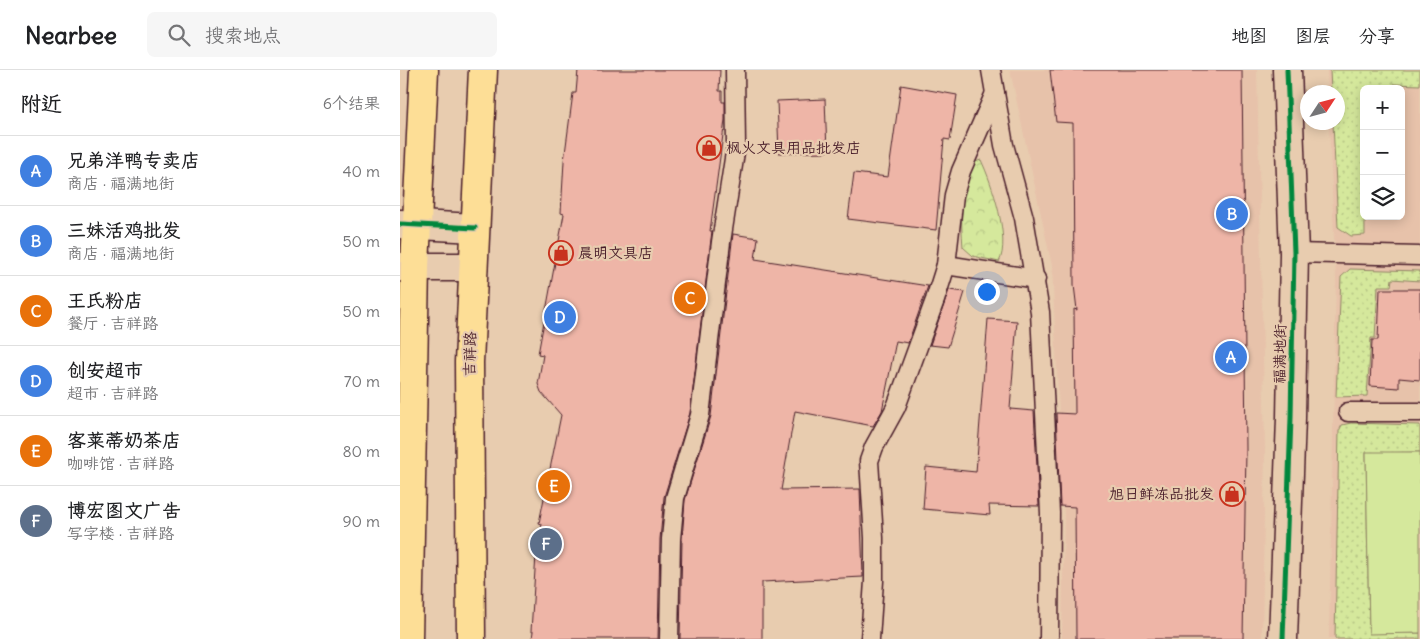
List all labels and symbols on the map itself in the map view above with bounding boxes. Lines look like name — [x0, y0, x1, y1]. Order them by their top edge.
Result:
north arrow — [1300, 85, 1345, 130]
shop icon: 枫火文具用品批发店 — [696, 135, 722, 161]
place label: 枫火文具用品批发店 — [726, 138, 861, 157]
pin: B — [1216, 195, 1248, 233]
shop icon: 晨明文具店 — [548, 240, 574, 266]
place label: 晨明文具店 — [578, 243, 653, 262]
pin: C — [674, 279, 706, 317]
your location — [974, 279, 1000, 305]
pin: D — [544, 298, 576, 336]
street label: 福满地街 — [1269, 324, 1290, 384]
street label: 吉祥路 — [460, 331, 479, 377]
pin: A — [1215, 338, 1247, 376]
pin: E — [538, 467, 570, 505]
shop icon: 旭日鲜冻品批发 — [1219, 481, 1245, 507]
place label: 旭日鲜冻品批发 — [1109, 484, 1214, 503]
pin: F — [530, 525, 562, 563]

